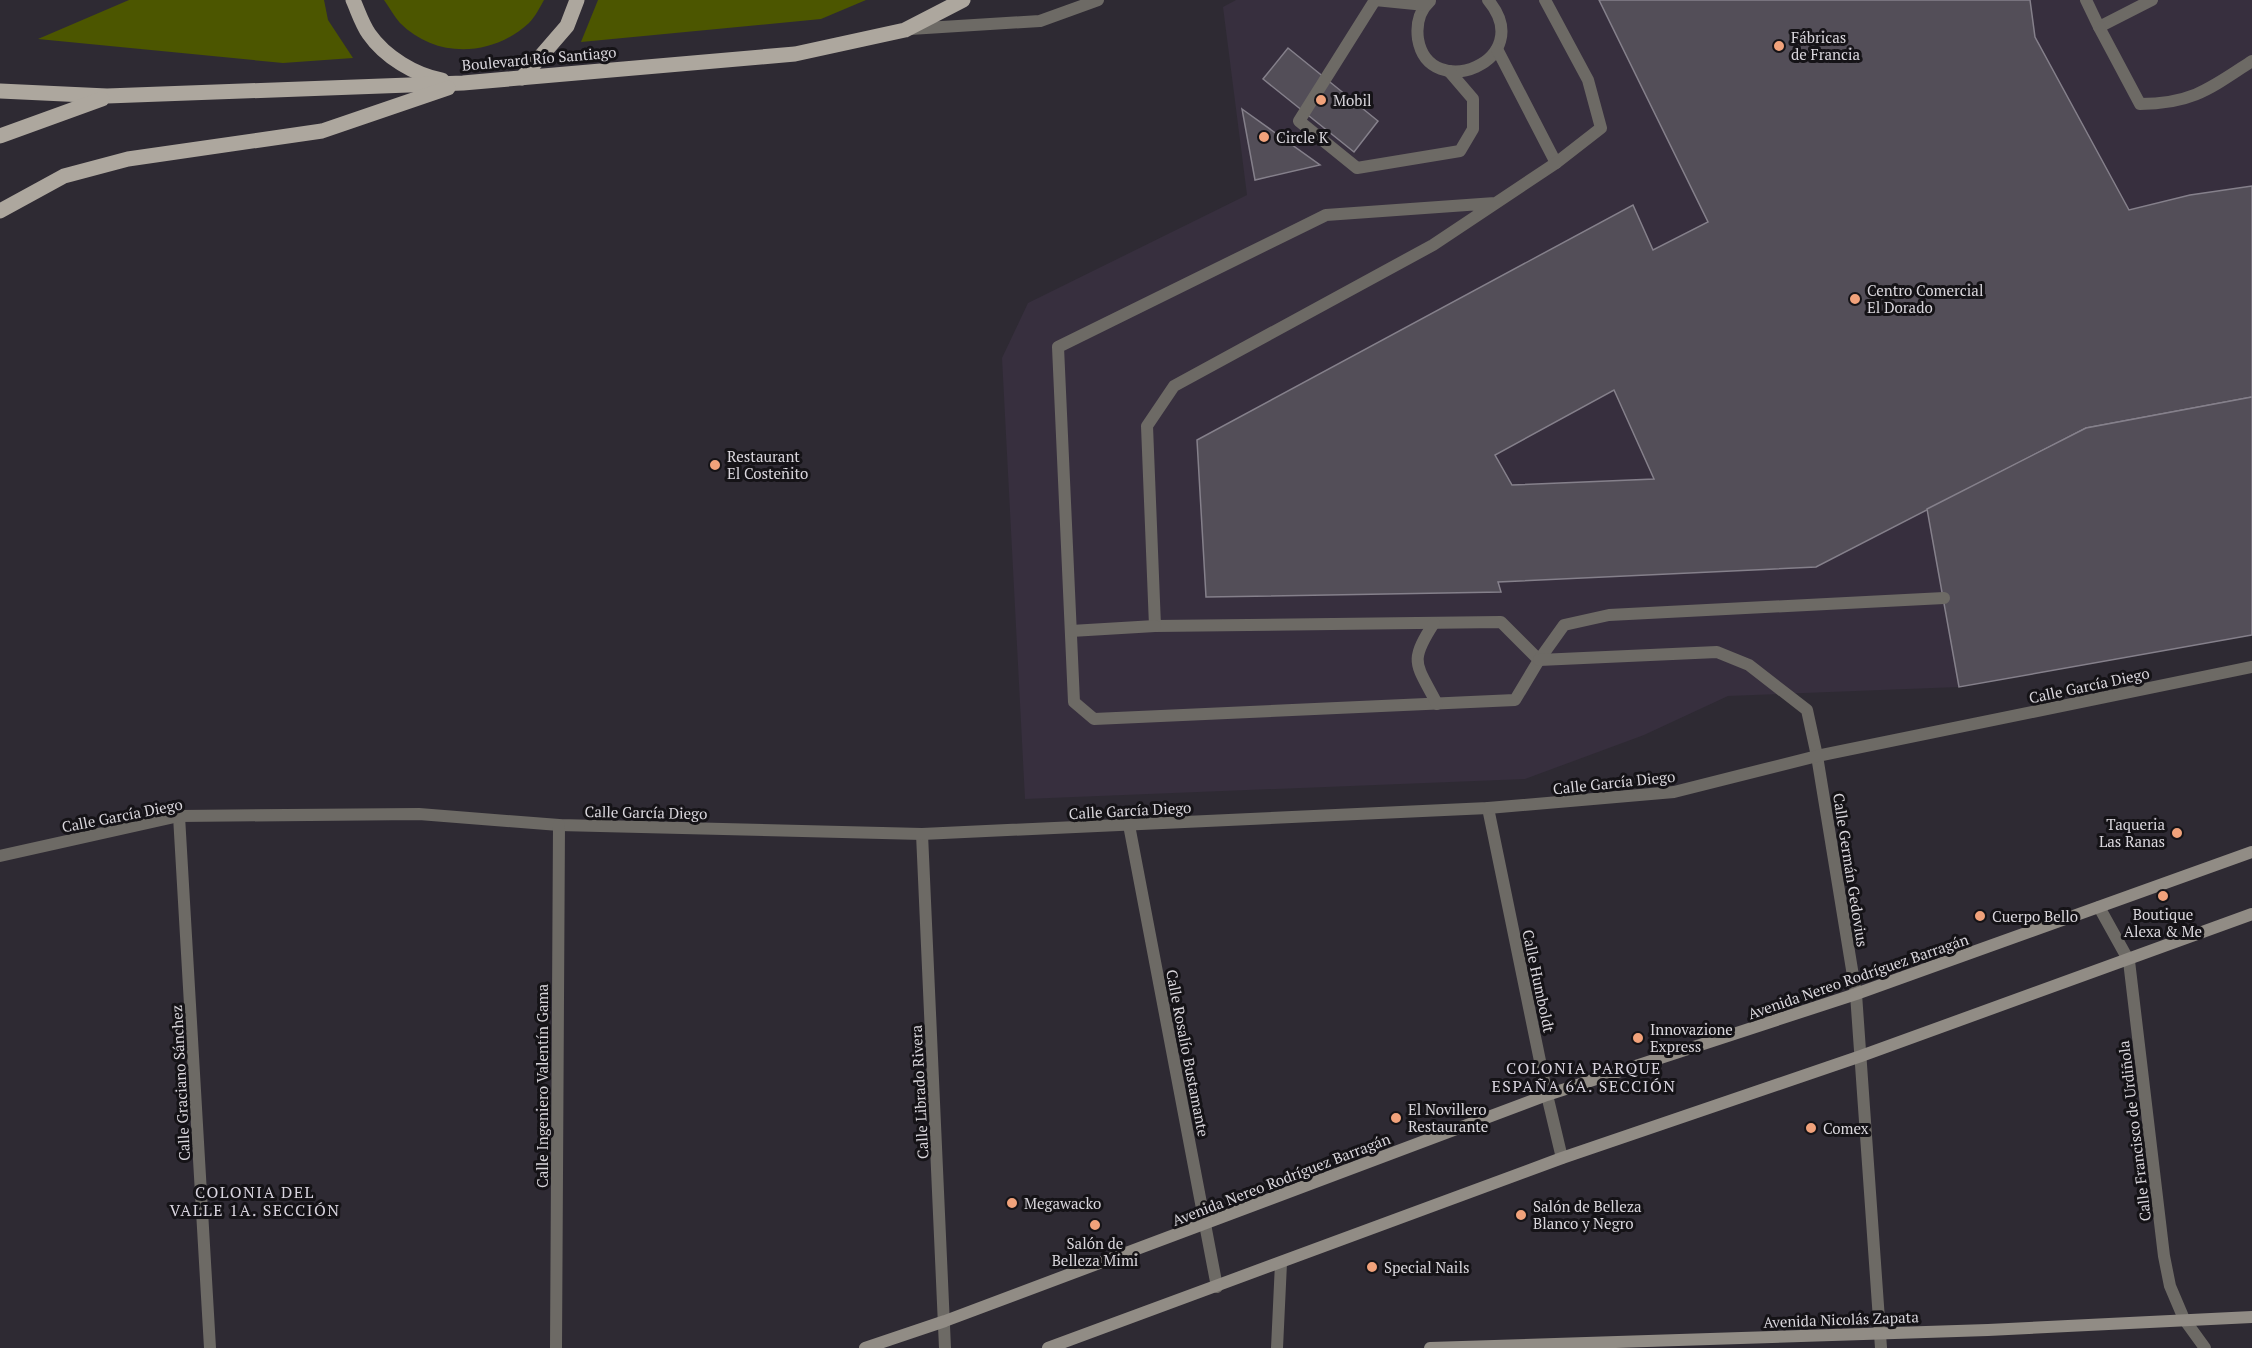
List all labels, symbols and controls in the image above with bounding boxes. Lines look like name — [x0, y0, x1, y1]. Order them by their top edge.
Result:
place label: Fábricas de Francia — [1791, 27, 1860, 64]
marker: Fábricas de Francia — [1772, 39, 1786, 53]
street label: Boulevard Río Santiago — [461, 41, 617, 75]
place label: Mobil — [1333, 90, 1372, 110]
marker: Mobil — [1314, 93, 1328, 107]
place label: Circle K — [1276, 127, 1329, 147]
marker: Circle K — [1257, 130, 1271, 144]
place label: Centro Comercial El Dorado — [1867, 280, 1983, 317]
marker: Centro Comercial El Dorado — [1848, 292, 1862, 306]
place label: Restaurant El Costeñito — [727, 446, 808, 483]
marker: Restaurant El Costeñito — [708, 458, 722, 472]
street label: Calle García Diego — [2027, 662, 2151, 708]
street label: Calle García Diego — [1552, 766, 1676, 798]
street label: Calle Germán Gedovius — [1829, 792, 1873, 948]
street label: Calle García Diego — [60, 793, 184, 837]
street label: Calle García Diego — [1068, 797, 1192, 823]
street label: Calle García Diego — [584, 801, 708, 823]
place label: Taqueria Las Ranas — [2099, 814, 2165, 851]
marker: Taqueria Las Ranas — [2170, 826, 2184, 840]
marker: Boutique Alexa & Me — [2156, 889, 2170, 903]
place label: Boutique Alexa & Me — [2124, 904, 2202, 941]
place label: Cuerpo Bello — [1992, 906, 2078, 926]
marker: Cuerpo Bello — [1973, 909, 1987, 923]
street label: Calle Humboldt — [1518, 928, 1560, 1035]
street label: Avenida Nereo Rodríguez Barragán — [1745, 929, 1971, 1023]
street label: Calle Rosalío Bustamante — [1162, 968, 1214, 1138]
street label: Calle Ingeniero Valentín Gama — [532, 984, 552, 1188]
street label: Calle Graciano Sánchez — [166, 1005, 194, 1161]
place label: Innovazione Express — [1650, 1019, 1733, 1056]
street label: Calle Librado Rivera — [905, 1024, 933, 1160]
marker: Innovazione Express — [1631, 1031, 1645, 1045]
street label: Calle Francisco de Urdiñola — [2113, 1039, 2155, 1223]
district label: COLONIA PARQUE ESPAÑA 6A. SECCIÓN — [1492, 1057, 1676, 1097]
place label: El Novillero Restaurante — [1408, 1099, 1488, 1136]
marker: El Novillero Restaurante — [1389, 1111, 1403, 1125]
place label: Comex — [1823, 1118, 1869, 1138]
marker: Comex — [1804, 1121, 1818, 1135]
street label: Avenida Nereo Rodríguez Barragán — [1169, 1128, 1393, 1230]
district label: COLONIA DEL VALLE 1A. SECCIÓN — [170, 1181, 340, 1221]
place label: Megawacko — [1024, 1193, 1101, 1213]
marker: Megawacko — [1005, 1196, 1019, 1210]
place label: Salón de Belleza Blanco y Negro — [1533, 1196, 1642, 1233]
marker: Salón de Belleza Blanco y Negro — [1514, 1208, 1528, 1222]
marker: Salón de Belleza Mimi — [1088, 1218, 1102, 1232]
place label: Salón de Belleza Mimi — [1052, 1233, 1138, 1270]
place label: Special Nails — [1384, 1257, 1469, 1277]
marker: Special Nails — [1365, 1260, 1379, 1274]
street label: Avenida Nicolás Zapata — [1763, 1306, 1920, 1332]

